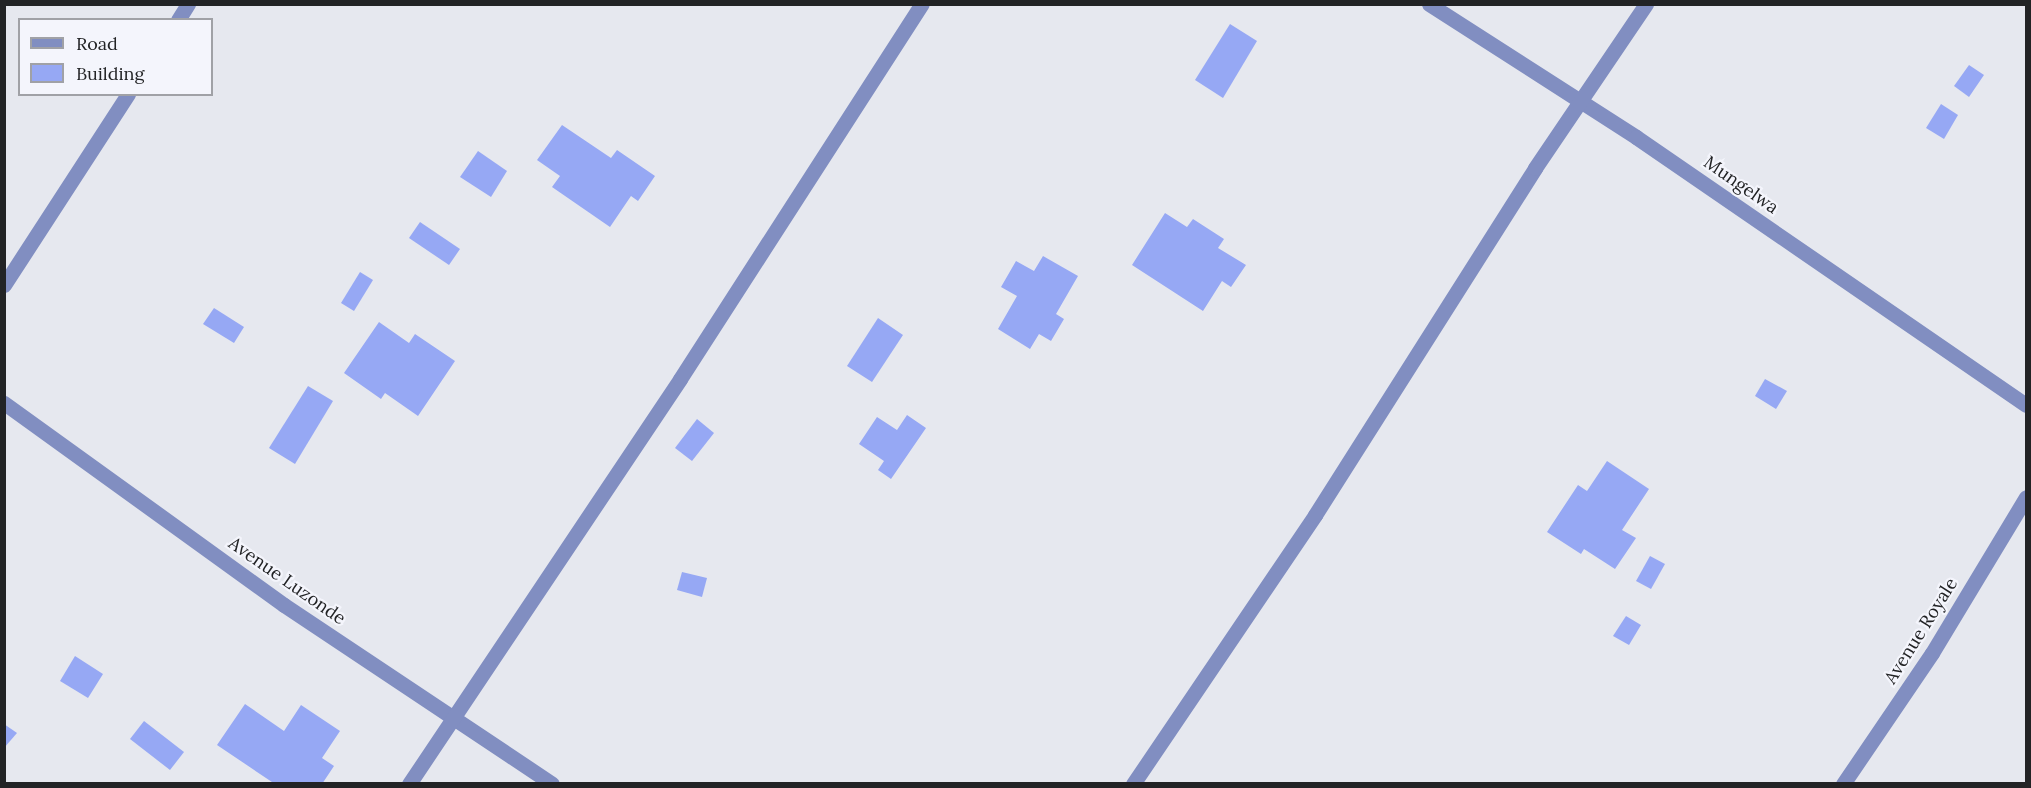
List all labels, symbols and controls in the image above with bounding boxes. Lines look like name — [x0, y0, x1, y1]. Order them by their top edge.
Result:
legend — [18, 18, 213, 96]
text: Road — [76, 32, 118, 55]
text: Building — [76, 62, 144, 85]
street label: Mungelwa — [1700, 151, 1782, 219]
street label: Avenue Luzonde — [224, 533, 350, 629]
street label: Avenue Royale — [1880, 574, 1962, 688]

